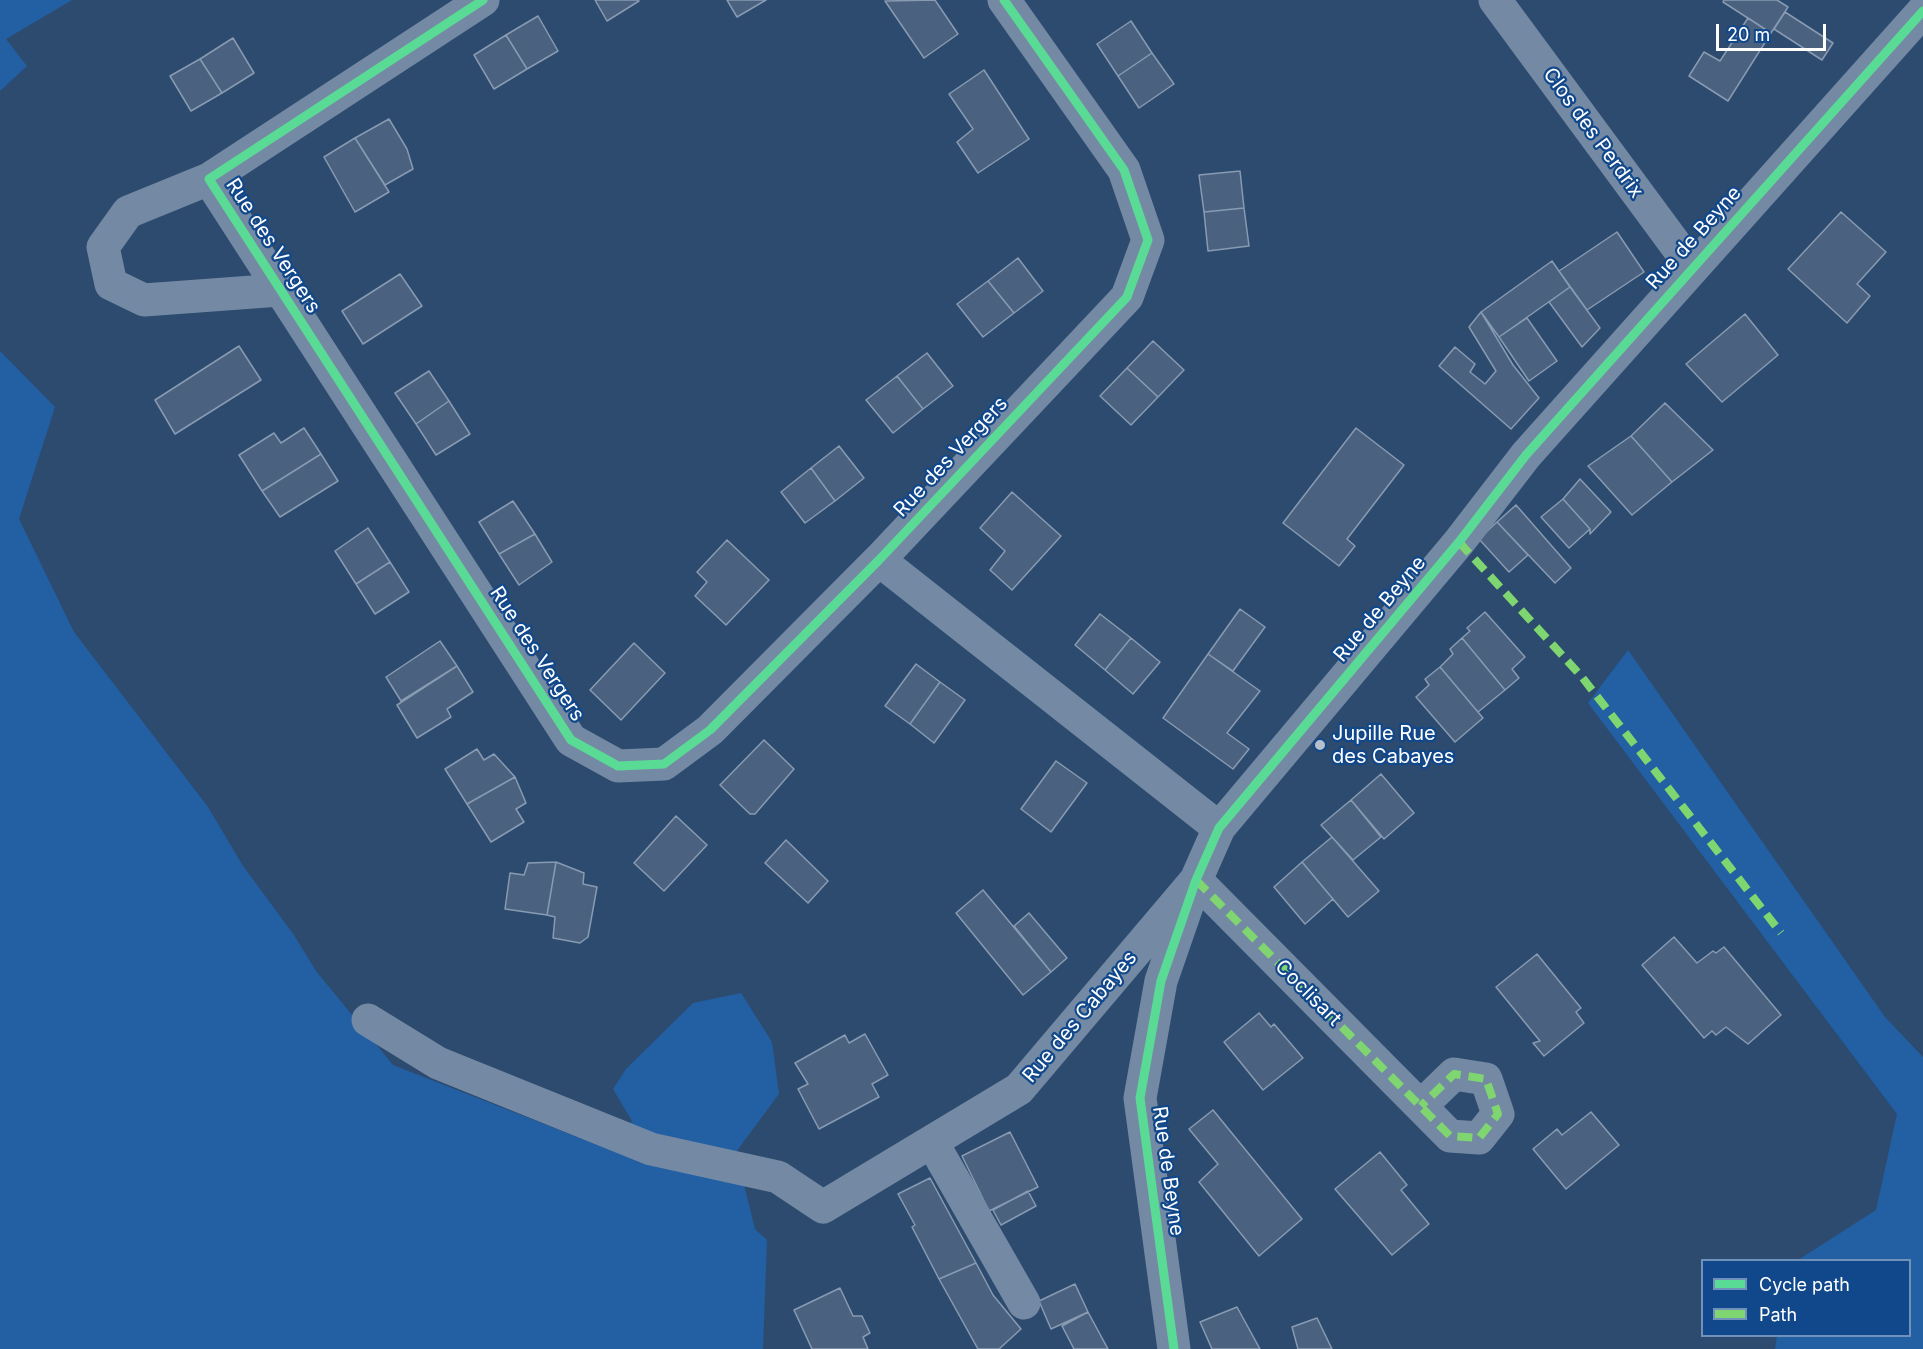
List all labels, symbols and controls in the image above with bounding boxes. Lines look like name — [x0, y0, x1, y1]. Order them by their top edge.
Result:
scale bar — [1719, 12, 1828, 50]
text: 20 m — [1727, 24, 1770, 45]
street label: Clos des Perdrix — [1538, 63, 1648, 203]
street label: Rue des Vergers — [221, 174, 325, 318]
street label: Rue de Beyne — [1641, 181, 1747, 295]
street label: Rue des Vergers — [889, 392, 1013, 522]
street label: Rue de Beyne — [1329, 551, 1431, 667]
street label: Rue des Vergers — [485, 582, 589, 726]
place label: Jupille Rue des Cabayes — [1332, 722, 1454, 769]
marker: Jupille Rue des Cabayes — [1313, 738, 1327, 752]
street label: Rue des Cabayes — [1018, 946, 1142, 1088]
street label: Coclisart — [1270, 955, 1346, 1031]
street label: Rue de Beyne — [1147, 1105, 1189, 1237]
legend — [1701, 1259, 1911, 1337]
text: Cycle path — [1759, 1274, 1850, 1295]
text: Path — [1759, 1304, 1797, 1325]

